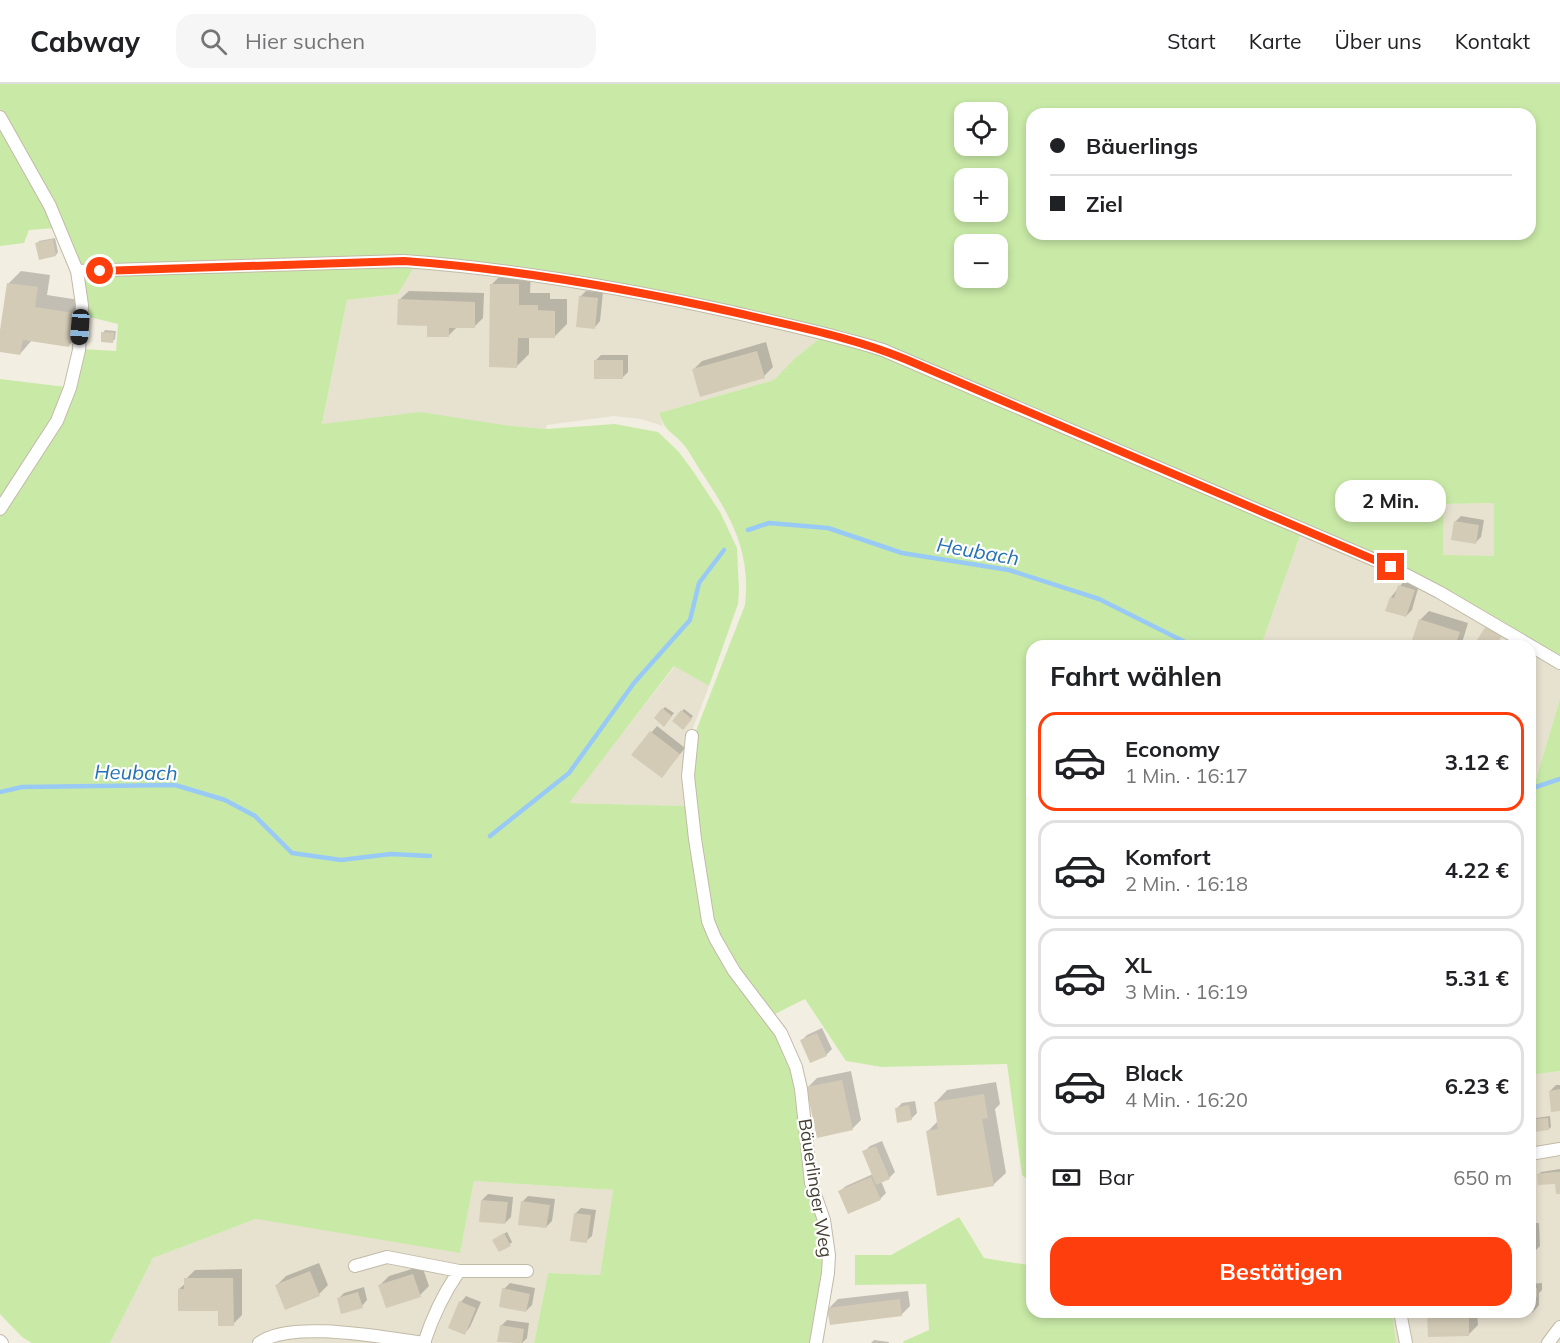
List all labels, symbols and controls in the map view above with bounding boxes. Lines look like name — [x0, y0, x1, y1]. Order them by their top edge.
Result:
search box — [176, 14, 596, 68]
text: Cabway — [30, 24, 140, 59]
icon: search — [197, 25, 230, 58]
text: Hier suchen — [245, 27, 365, 55]
text: Start — [1167, 28, 1216, 54]
text: Karte — [1249, 28, 1301, 54]
text: Über uns — [1334, 28, 1422, 54]
text: Kontakt — [1455, 28, 1530, 54]
map controls — [954, 102, 1008, 288]
button: locate — [954, 102, 1008, 156]
text: Bäuerlings — [1086, 132, 1198, 160]
button: + — [954, 168, 1008, 222]
text: Ziel — [1086, 190, 1123, 218]
button: − — [954, 234, 1008, 288]
route start — [86, 257, 113, 284]
car — [70, 308, 90, 346]
callout: 2 Min. — [1336, 480, 1446, 522]
text: 2 Min. — [1362, 488, 1419, 513]
water label: Heubach — [935, 531, 1021, 571]
route end — [1377, 553, 1404, 580]
text: Fahrt wählen — [1050, 659, 1222, 693]
icon: car — [1053, 735, 1107, 789]
text: Economy — [1125, 735, 1220, 763]
text: 3.12 € — [1445, 748, 1509, 776]
water label: Heubach — [94, 759, 178, 785]
text: 1 Min. · 16:17 — [1125, 763, 1248, 788]
icon: car — [1053, 843, 1107, 897]
text: Komfort — [1125, 843, 1211, 871]
text: 4.22 € — [1445, 856, 1509, 884]
text: 2 Min. · 16:18 — [1125, 871, 1248, 896]
icon: car — [1053, 951, 1107, 1005]
text: XL — [1125, 951, 1152, 979]
text: 5.31 € — [1445, 964, 1509, 992]
text: 3 Min. · 16:19 — [1125, 979, 1248, 1004]
icon: car — [1053, 1059, 1107, 1113]
text: Black — [1125, 1059, 1183, 1087]
text: 6.23 € — [1445, 1072, 1509, 1100]
text: 4 Min. · 16:20 — [1125, 1087, 1248, 1112]
street label: Bäuerlinger Weg — [794, 1117, 838, 1259]
icon: cash — [1050, 1161, 1083, 1194]
text: Bar — [1098, 1163, 1134, 1191]
text: 650 m — [1453, 1165, 1512, 1190]
button: Bestätigen — [1050, 1237, 1512, 1306]

